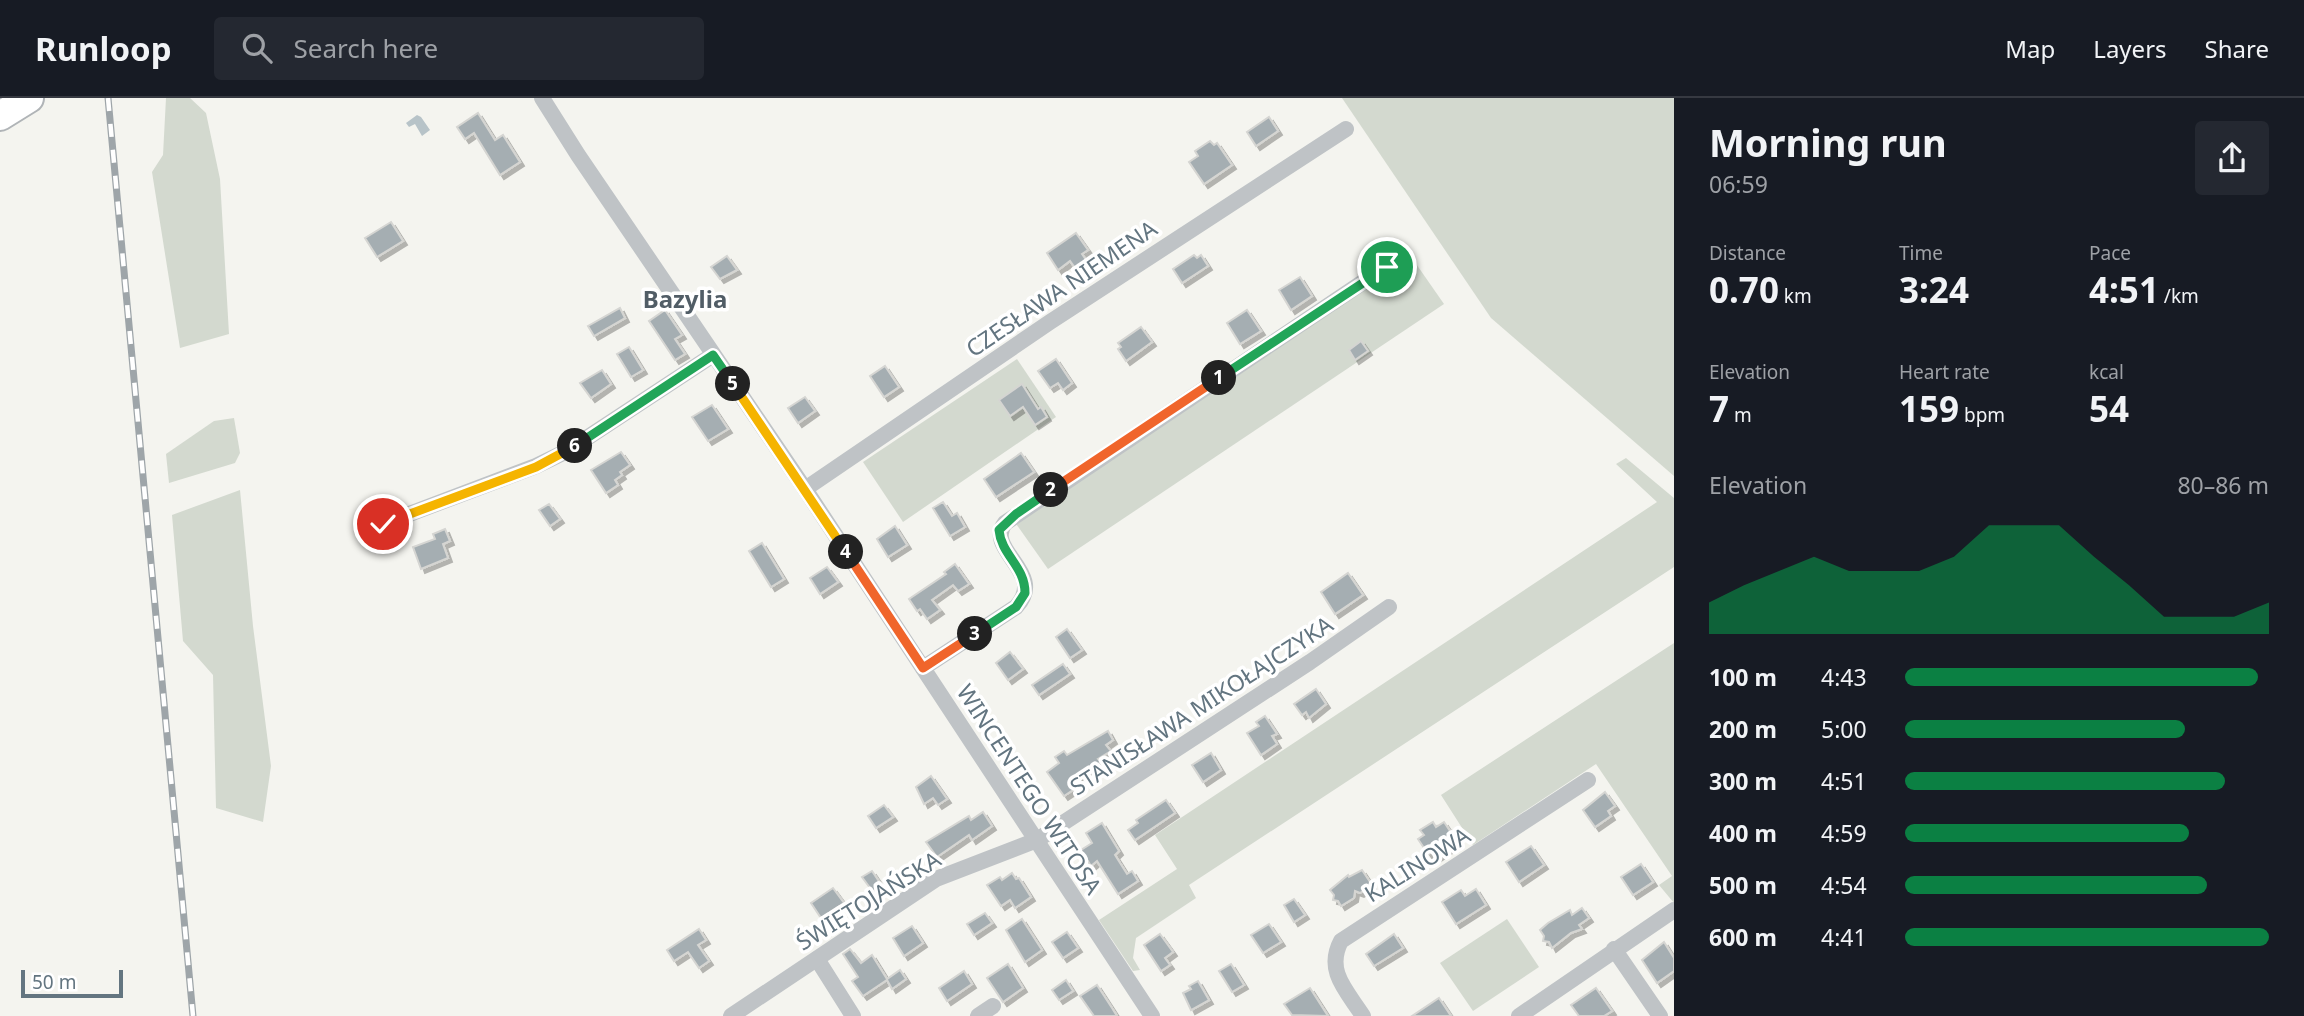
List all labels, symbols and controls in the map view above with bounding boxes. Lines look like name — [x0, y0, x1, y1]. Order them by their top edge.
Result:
search box — [214, 17, 704, 80]
text: Runloop — [35, 26, 172, 71]
icon: search — [238, 29, 276, 67]
text: Search here — [294, 30, 438, 66]
text: Map — [2005, 32, 2055, 65]
text: Layers — [2093, 32, 2167, 65]
text: Share — [2205, 32, 2269, 65]
text: Morning run — [1709, 116, 1947, 168]
button: share — [2195, 121, 2269, 195]
text: 06:59 — [1709, 168, 1768, 200]
street label: CZESŁAWA NIEMENA — [959, 212, 1163, 364]
pin — [1357, 237, 1417, 297]
text: Distance — [1709, 240, 1786, 266]
text: Time — [1899, 240, 1943, 266]
text: Pace — [2089, 240, 2131, 266]
icon: arrive — [1368, 248, 1406, 286]
text: 0.70 — [1709, 266, 1779, 313]
text: 3:24 — [1899, 266, 1969, 313]
text: 4:51 — [2089, 266, 2159, 313]
district label: Bazylia — [643, 282, 727, 315]
text: km — [1779, 283, 1812, 309]
text: /km — [2159, 283, 2199, 309]
text: Elevation — [1709, 359, 1790, 385]
text: Heart rate — [1899, 359, 1990, 385]
text: kcal — [2089, 359, 2124, 385]
pin: 1 — [1202, 360, 1236, 396]
text: 1 — [1213, 364, 1224, 390]
pin: 5 — [716, 366, 750, 402]
text: 5 — [727, 370, 738, 396]
text: 7 — [1709, 385, 1729, 432]
text: 159 — [1899, 385, 1959, 432]
text: 54 — [2089, 385, 2129, 432]
text: m — [1729, 402, 1752, 428]
text: bpm — [1959, 402, 2005, 428]
pin: 6 — [558, 428, 592, 464]
text: 6 — [569, 432, 580, 458]
text: Elevation — [1709, 469, 1807, 501]
text: 80–86 m — [2177, 469, 2269, 501]
pin: 2 — [1034, 472, 1068, 508]
text: 2 — [1045, 476, 1056, 502]
pin — [353, 494, 413, 554]
icon: check — [364, 505, 402, 543]
pin: 4 — [828, 534, 864, 570]
text: 4 — [840, 538, 851, 564]
street label: STANISŁAWA MIKOŁAJCZYKA — [1063, 608, 1339, 802]
pin: 3 — [958, 616, 992, 652]
text: 3 — [969, 620, 980, 646]
text: 100 m — [1709, 661, 1777, 693]
text: 4:43 — [1821, 661, 1867, 693]
street label: WINCENTEGO WITOSA — [950, 678, 1110, 901]
text: 200 m — [1709, 713, 1777, 745]
text: 5:00 — [1821, 713, 1867, 745]
text: 300 m — [1709, 765, 1777, 797]
text: 4:51 — [1821, 765, 1867, 797]
text: 400 m — [1709, 817, 1777, 849]
text: 4:59 — [1821, 817, 1867, 849]
street label: KALINOWA — [1358, 819, 1476, 909]
street label: ŚWIĘTOJAŃSKA — [790, 843, 947, 957]
text: 500 m — [1709, 869, 1777, 901]
text: 4:54 — [1821, 869, 1867, 901]
text: 600 m — [1709, 921, 1777, 953]
text: 4:41 — [1821, 921, 1867, 953]
scale bar — [21, 967, 122, 999]
text: 50 m — [32, 969, 76, 995]

